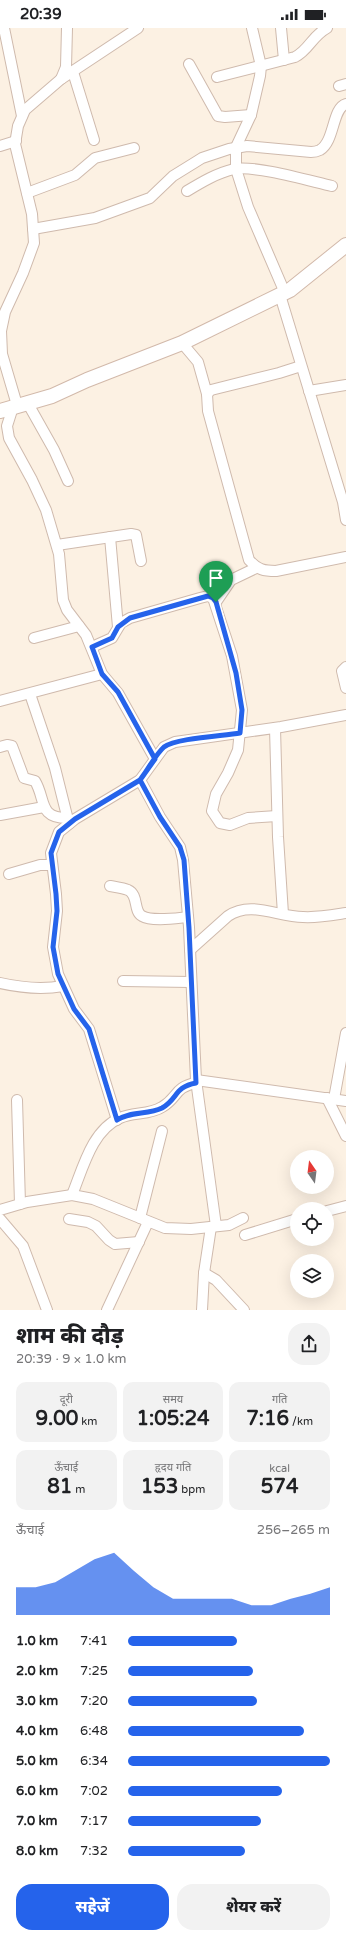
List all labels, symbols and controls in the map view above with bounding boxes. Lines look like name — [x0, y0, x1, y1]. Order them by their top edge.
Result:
text: 20:39 — [20, 5, 62, 23]
pin — [199, 561, 233, 602]
icon: arrive — [205, 567, 227, 589]
north arrow — [290, 1150, 334, 1194]
map controls — [290, 1150, 334, 1298]
button: locate — [290, 1202, 334, 1246]
button: layers — [290, 1254, 334, 1298]
text: शाम की दौड़ — [16, 1323, 123, 1349]
button: share — [288, 1323, 330, 1365]
text: 20:39 · 9 × 1.0 km — [16, 1351, 127, 1367]
text: दूरी — [60, 1393, 73, 1406]
text: समय — [163, 1393, 183, 1406]
text: गति — [272, 1393, 287, 1406]
text: 9.00 — [35, 1407, 78, 1431]
text: 1:05:24 — [136, 1407, 210, 1431]
text: 7:16 — [246, 1407, 289, 1431]
text: km — [78, 1415, 97, 1428]
text: /km — [289, 1415, 313, 1428]
text: ऊँचाई — [54, 1461, 78, 1474]
text: हृदय गति — [155, 1461, 191, 1474]
text: kcal — [269, 1462, 290, 1475]
text: 81 — [47, 1475, 72, 1499]
text: 153 — [141, 1475, 178, 1499]
text: 574 — [261, 1475, 299, 1499]
text: m — [72, 1483, 85, 1496]
text: bpm — [178, 1483, 205, 1496]
text: ऊँचाई — [16, 1522, 44, 1538]
text: 256–265 m — [257, 1522, 330, 1538]
text: 1.0 km — [16, 1633, 58, 1649]
text: 7:41 — [80, 1633, 108, 1649]
text: 2.0 km — [16, 1663, 58, 1679]
text: 7:25 — [80, 1663, 108, 1679]
text: 3.0 km — [16, 1693, 58, 1709]
text: 7:20 — [80, 1693, 108, 1709]
text: 4.0 km — [16, 1723, 58, 1739]
text: 6:48 — [80, 1723, 108, 1739]
text: 5.0 km — [16, 1753, 58, 1769]
text: 6:34 — [80, 1753, 108, 1769]
text: 6.0 km — [16, 1783, 58, 1799]
text: 7:02 — [80, 1783, 108, 1799]
text: 7.0 km — [16, 1813, 57, 1829]
text: 7:17 — [80, 1813, 108, 1829]
text: 8.0 km — [16, 1843, 58, 1859]
text: 7:32 — [80, 1843, 108, 1859]
button: सहेजें — [16, 1884, 169, 1930]
button: शेयर करें — [177, 1884, 330, 1930]

